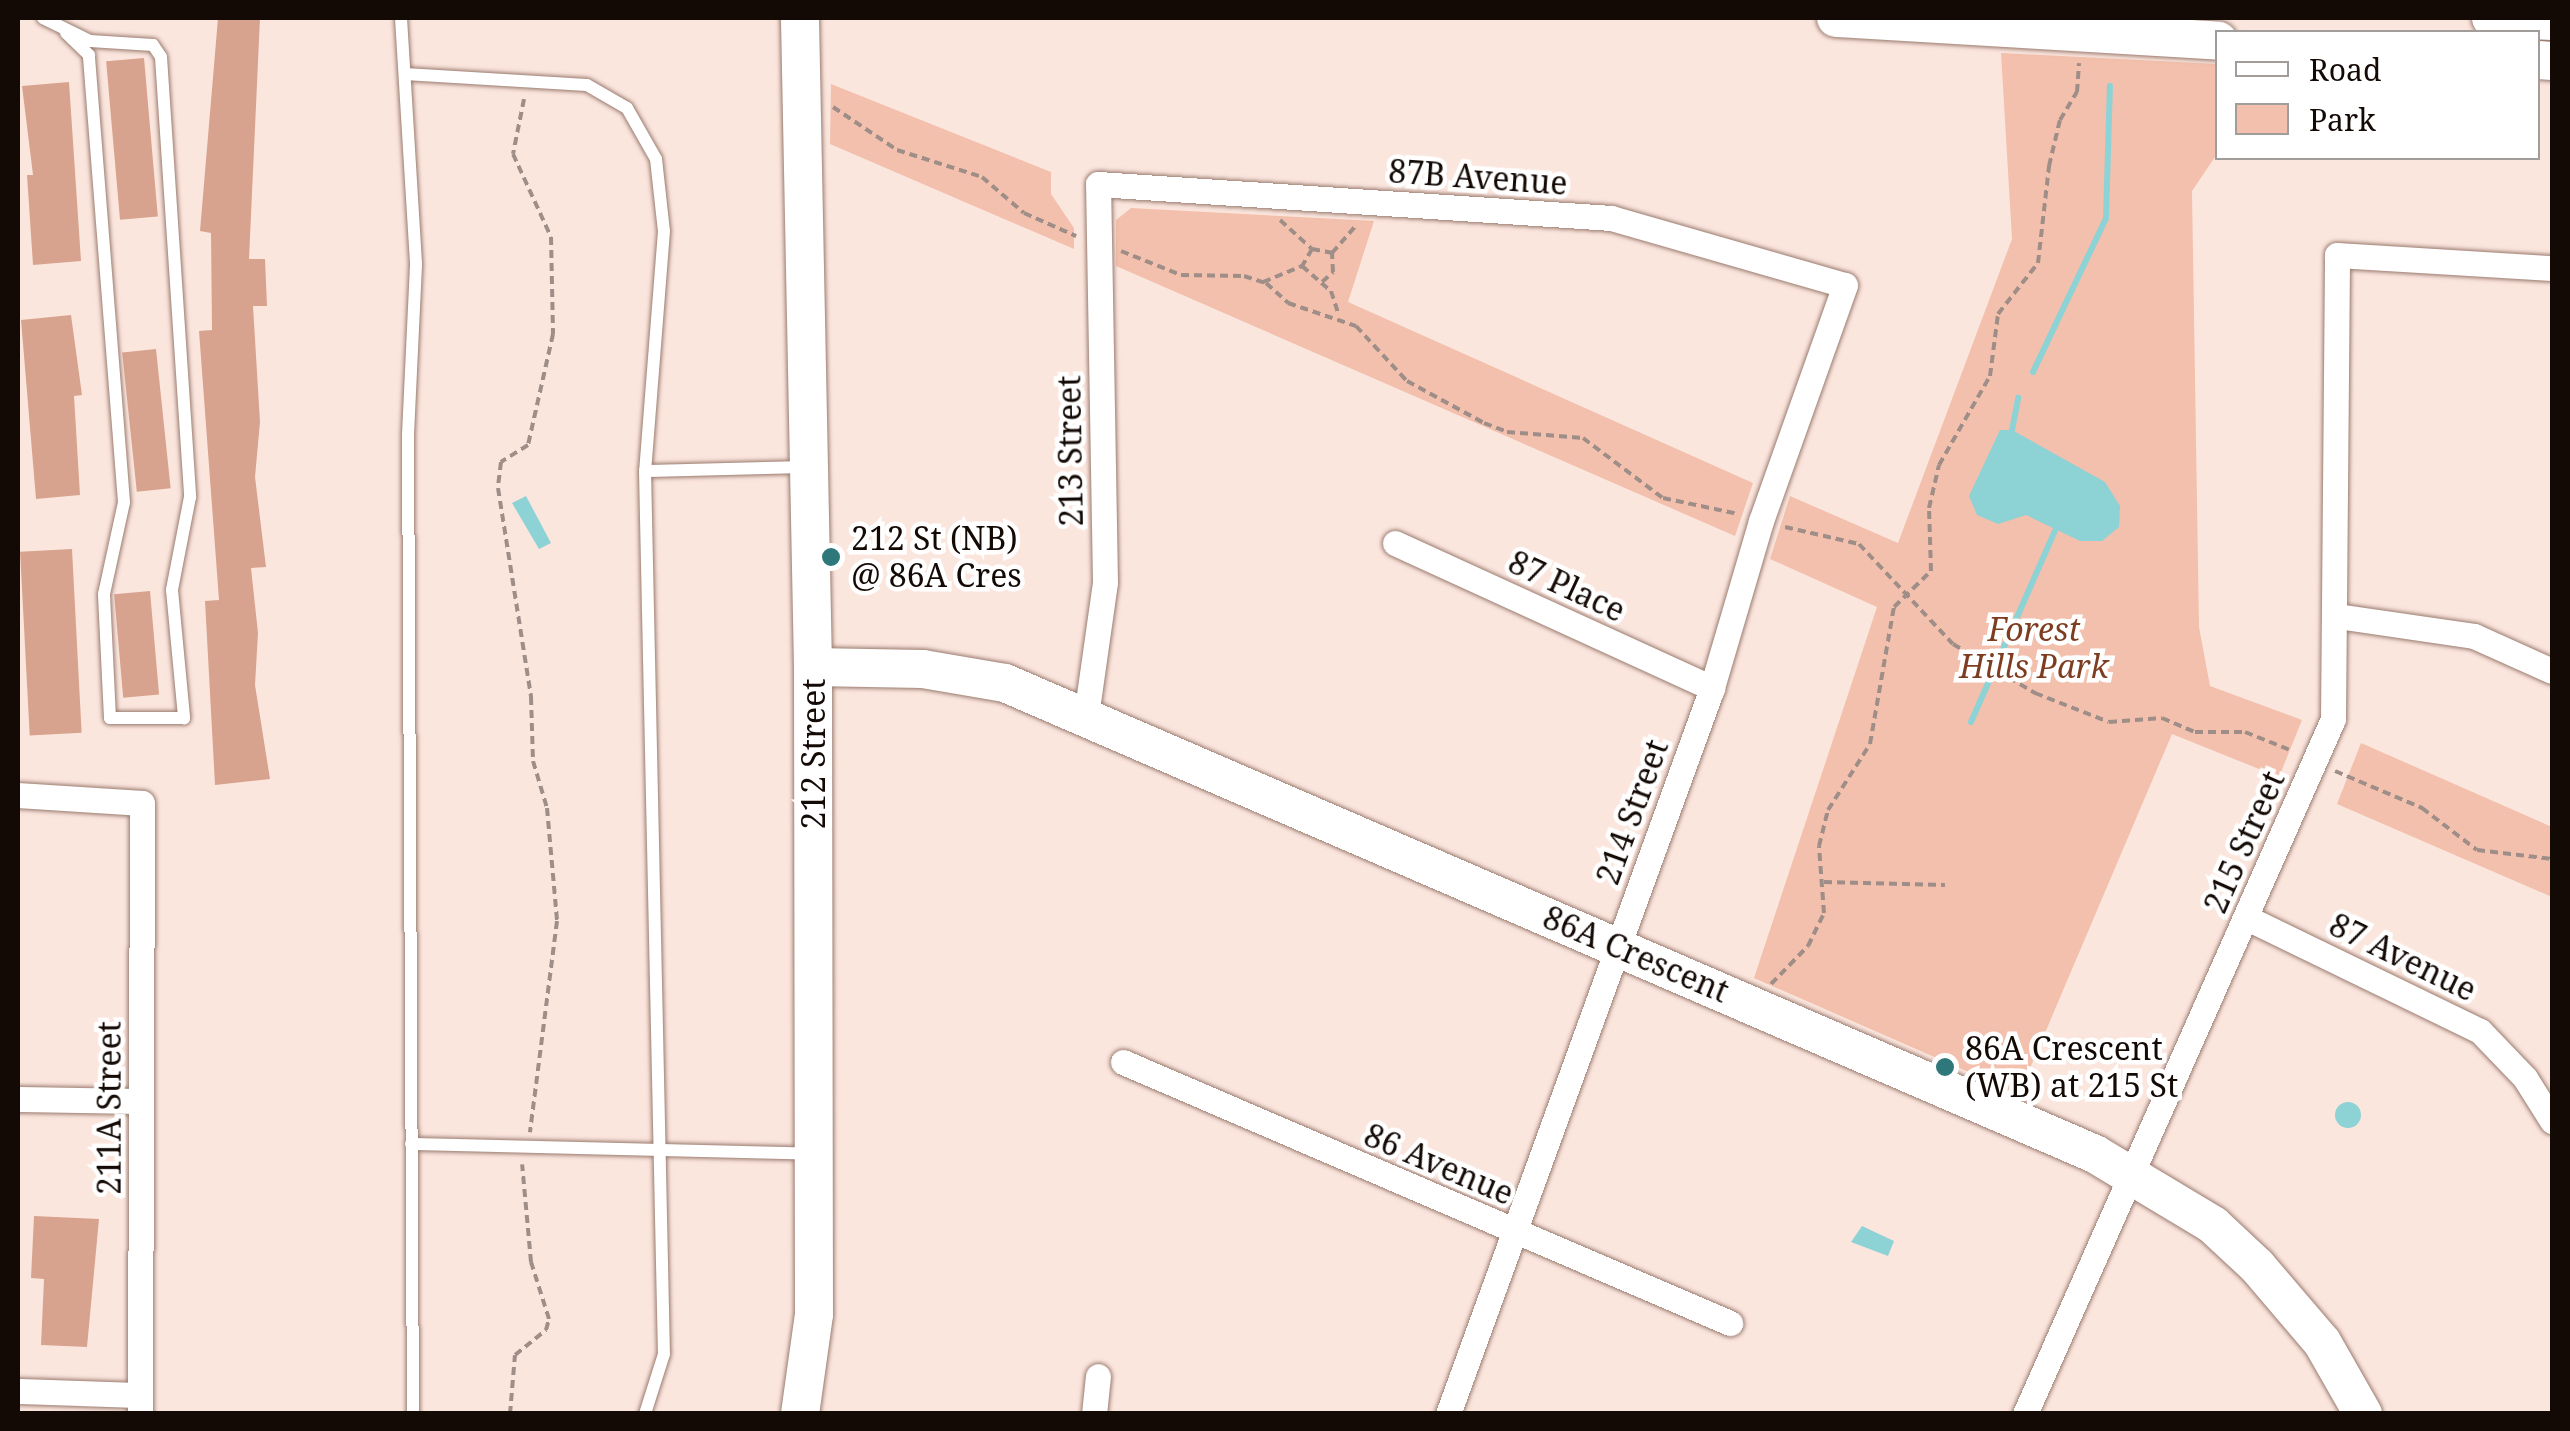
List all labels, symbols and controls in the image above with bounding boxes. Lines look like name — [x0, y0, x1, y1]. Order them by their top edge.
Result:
legend — [2215, 30, 2540, 160]
text: Road — [2309, 49, 2381, 90]
text: Park — [2309, 99, 2376, 140]
street label: 87B Avenue — [1387, 152, 1569, 202]
street label: 213 Street — [1049, 375, 1091, 527]
place label: 212 St (NB) @ 86A Cres — [851, 520, 1022, 595]
street label: 87 Place — [1503, 542, 1631, 630]
marker: 212 St (NB) @ 86A Cres — [820, 546, 842, 568]
park label: Forest Hills Park — [1959, 611, 2109, 686]
street label: 212 Street — [794, 678, 832, 830]
street label: 214 Street — [1588, 734, 1676, 890]
street label: 215 Street — [2196, 765, 2292, 919]
street label: 86A Crescent — [1538, 898, 1734, 1010]
street label: 87 Avenue — [2323, 905, 2483, 1009]
street label: 211A Street — [90, 1021, 128, 1195]
place label: 86A Crescent (WB) at 215 St — [1965, 1030, 2178, 1105]
marker: 86A Crescent (WB) at 215 St — [1934, 1056, 1956, 1078]
street label: 86 Avenue — [1359, 1115, 1519, 1213]

